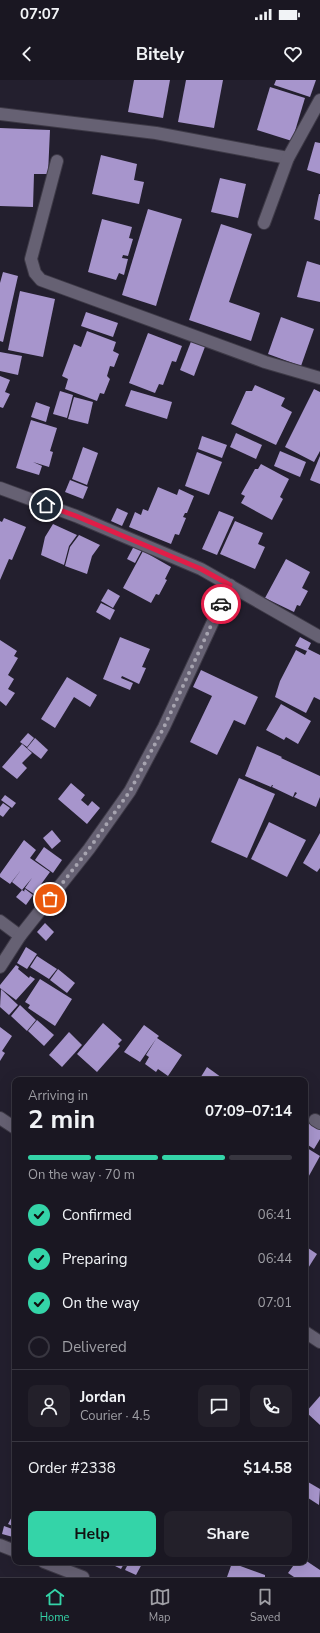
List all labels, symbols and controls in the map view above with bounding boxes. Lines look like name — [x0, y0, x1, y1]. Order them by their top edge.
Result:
text: 07:07 — [20, 4, 60, 24]
text: Bitely — [136, 42, 184, 66]
icon: back — [16, 43, 38, 65]
icon: heart — [282, 43, 304, 65]
pin — [29, 488, 63, 522]
icon: home — [35, 494, 57, 516]
courier — [201, 584, 241, 624]
icon: car — [210, 593, 232, 615]
pin — [33, 882, 67, 916]
icon: bag — [39, 888, 61, 910]
text: Arriving in — [28, 1087, 88, 1105]
text: 07:09–07:14 — [205, 1101, 292, 1121]
text: 2 min — [28, 1102, 95, 1137]
text: On the way · 70 m — [28, 1166, 135, 1184]
icon: check — [28, 1204, 50, 1226]
text: Confirmed — [62, 1205, 132, 1225]
text: 06:41 — [258, 1206, 292, 1224]
icon: check — [28, 1248, 50, 1270]
text: Preparing — [62, 1249, 127, 1269]
text: 06:44 — [258, 1250, 292, 1268]
icon: check — [28, 1292, 50, 1314]
text: On the way — [62, 1293, 140, 1313]
text: 07:01 — [258, 1294, 292, 1312]
text: Delivered — [62, 1337, 127, 1357]
button: person — [28, 1385, 70, 1427]
button: chat — [198, 1385, 240, 1427]
button: phone — [250, 1385, 292, 1427]
text: Jordan — [80, 1387, 126, 1407]
text: Courier · 4.5 — [80, 1407, 150, 1425]
text: Order #2338 — [28, 1458, 116, 1478]
text: $14.58 — [243, 1458, 292, 1478]
button: Help — [28, 1511, 156, 1557]
button: Share — [164, 1511, 292, 1557]
tab: Home — [40, 1586, 69, 1625]
tab: Map — [149, 1586, 171, 1625]
tab: Saved — [250, 1586, 280, 1625]

